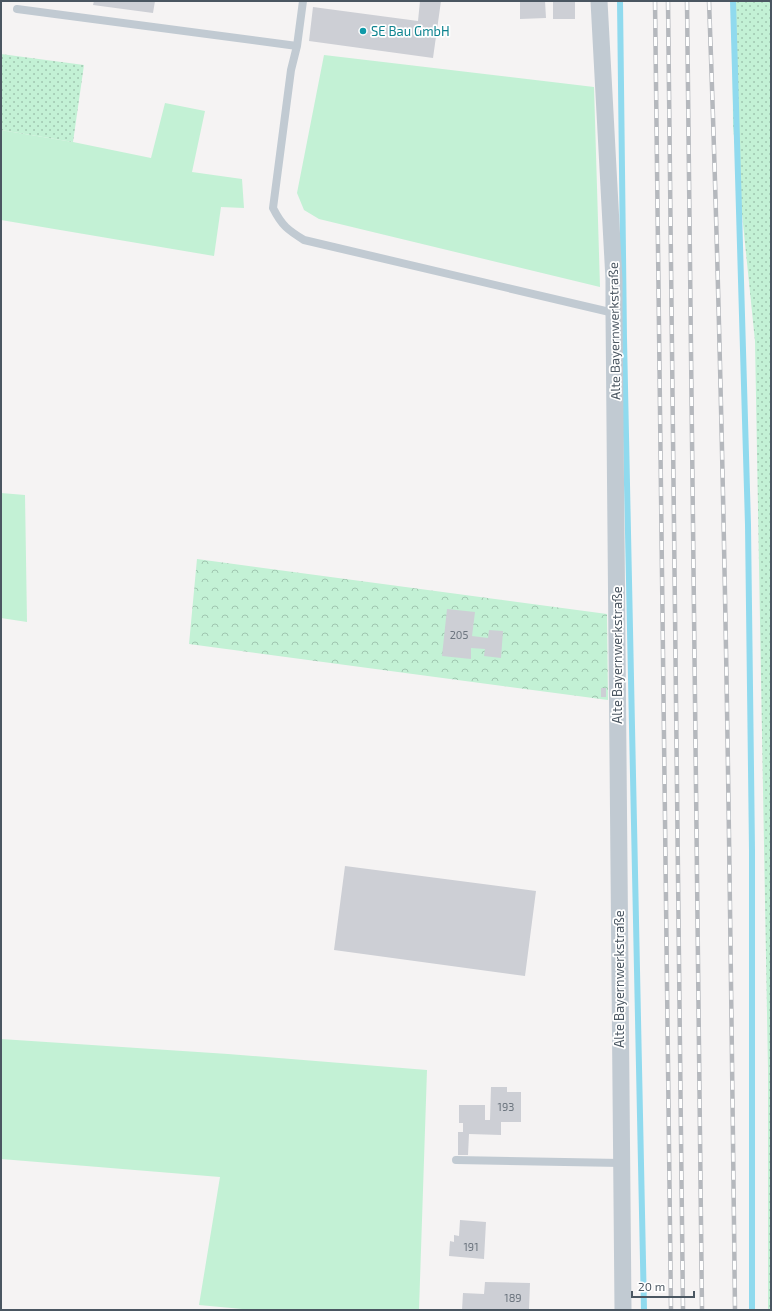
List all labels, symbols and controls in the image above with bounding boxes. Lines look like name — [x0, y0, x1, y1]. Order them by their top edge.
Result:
place label: SE Bau GmbH — [371, 23, 450, 39]
marker: SE Bau GmbH — [358, 26, 368, 36]
street label: Alte Bayernwerkstraße — [605, 262, 623, 400]
street label: Alte Bayernwerkstraße — [609, 586, 625, 724]
house number: 205 — [450, 628, 468, 641]
street label: Alte Bayernwerkstraße — [611, 910, 627, 1048]
house number: 193 — [498, 1100, 514, 1113]
house number: 191 — [463, 1240, 479, 1253]
scale bar — [632, 1273, 694, 1299]
text: 20 m — [638, 1279, 665, 1293]
house number: 189 — [504, 1291, 522, 1304]

